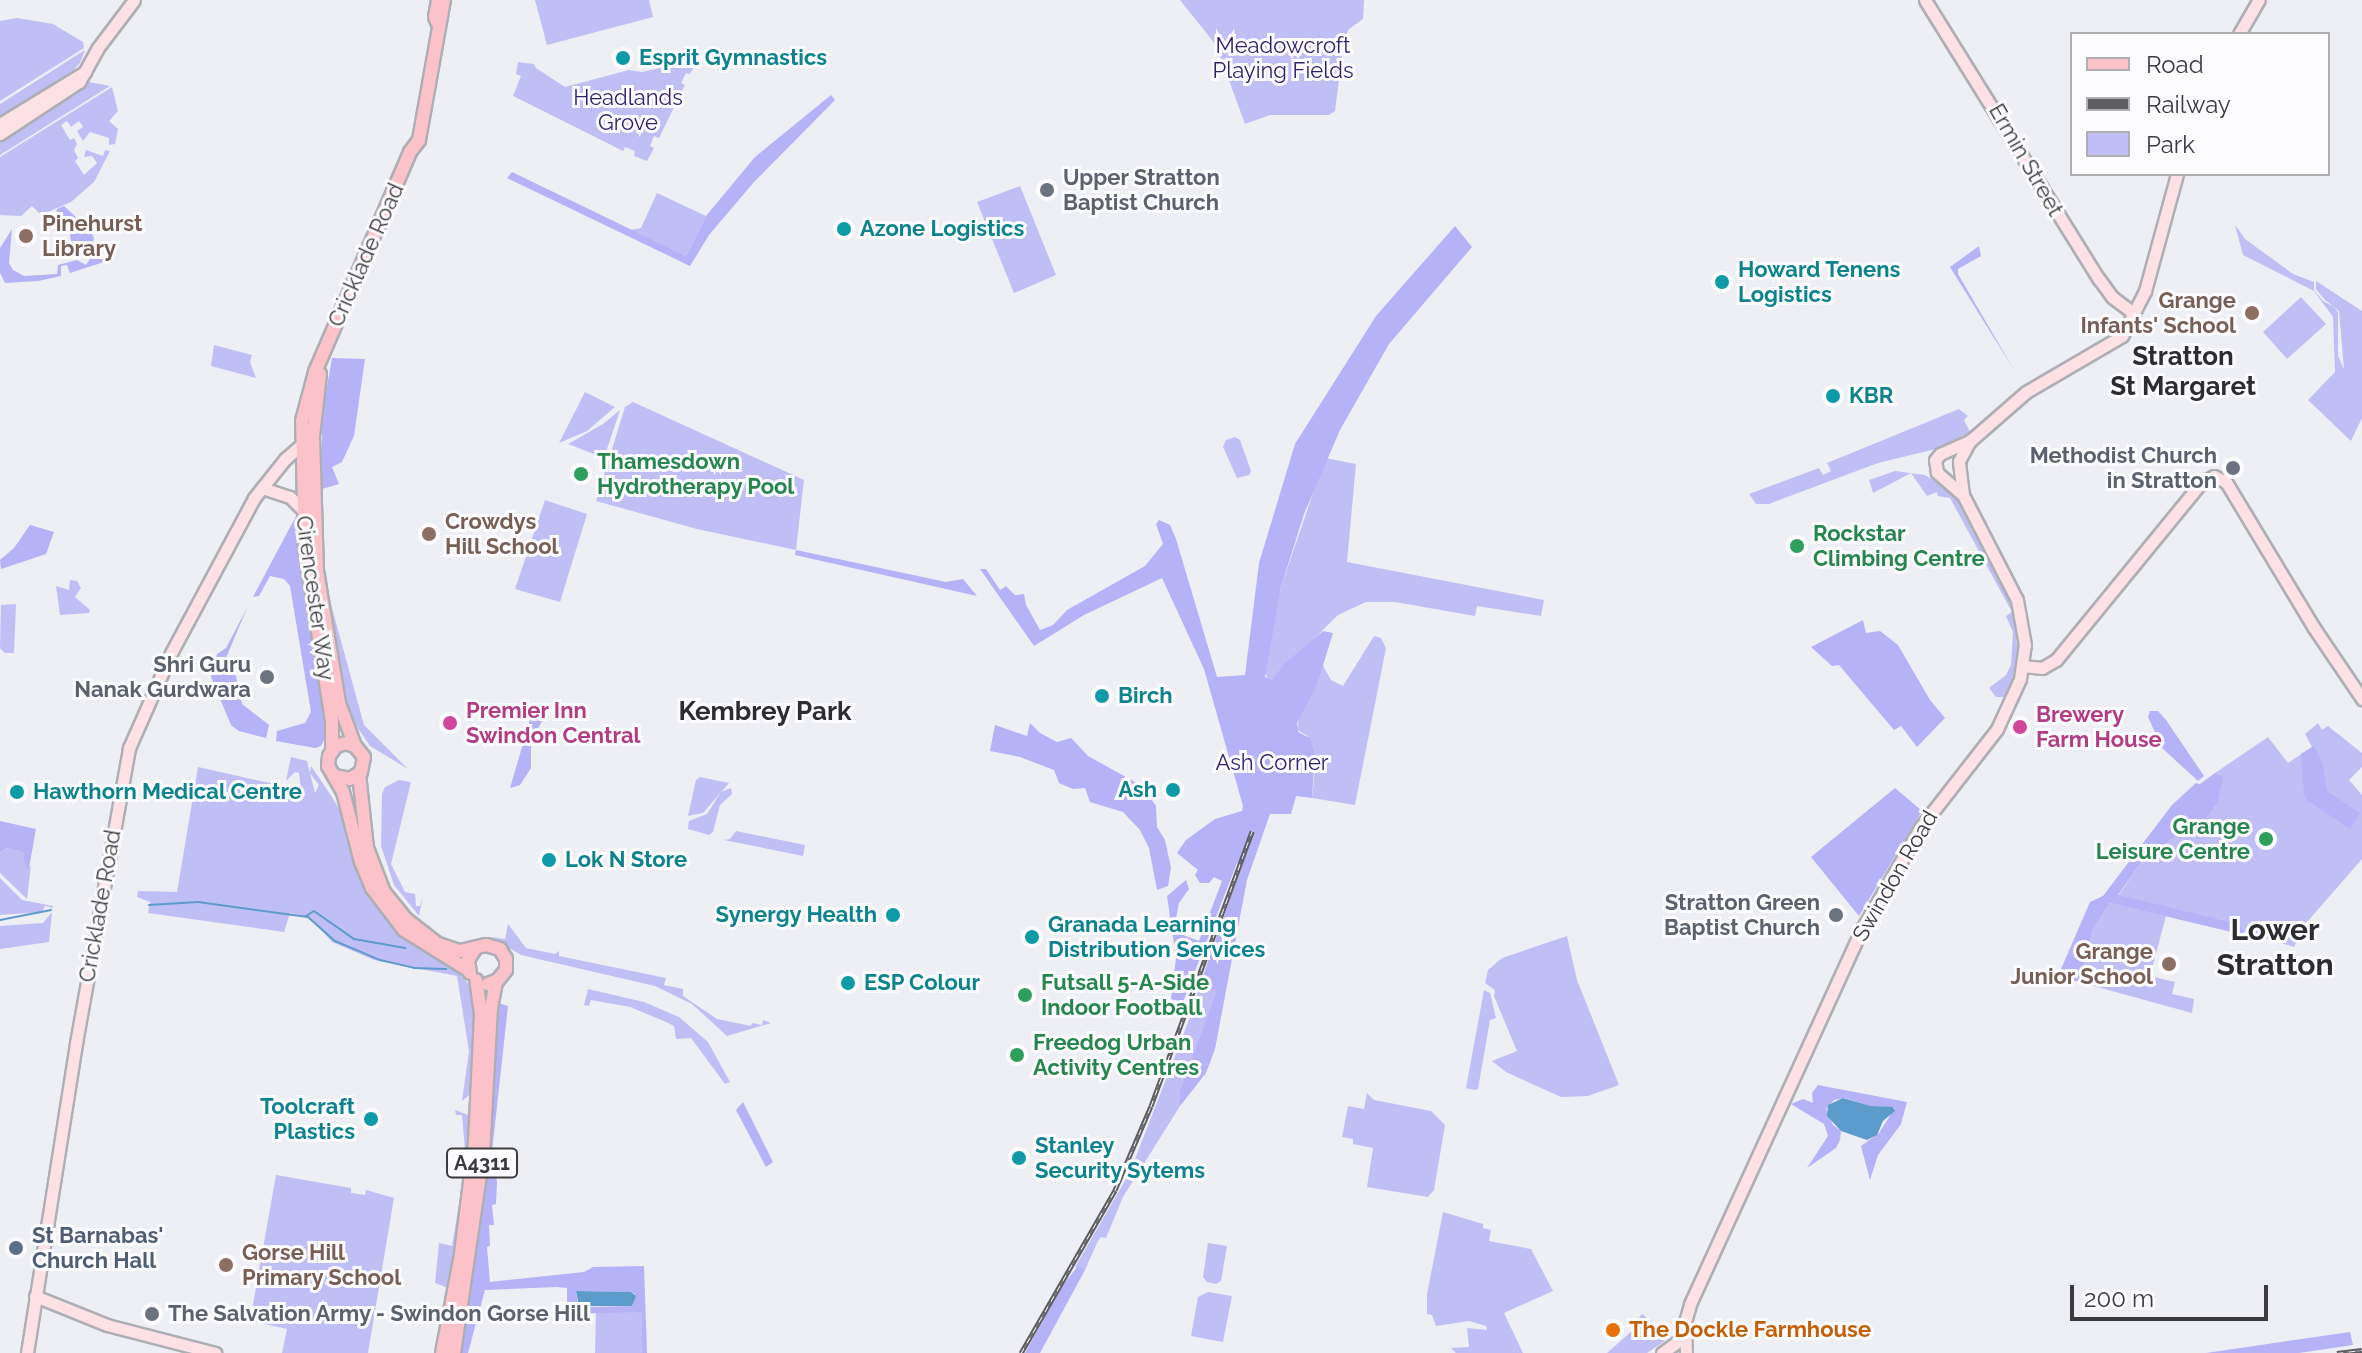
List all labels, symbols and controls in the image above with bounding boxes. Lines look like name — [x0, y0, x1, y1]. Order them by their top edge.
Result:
park label: Meadowcroft Playing Fields — [1212, 32, 1354, 84]
legend — [2070, 32, 2330, 176]
place label: Esprit Gymnastics — [639, 45, 827, 71]
marker: Esprit Gymnastics — [614, 49, 632, 67]
text: Road — [2146, 50, 2204, 79]
park label: Headlands Grove — [573, 84, 683, 136]
text: Railway — [2146, 90, 2231, 119]
street label: Ermin Street — [1983, 99, 2069, 221]
text: Park — [2146, 130, 2195, 159]
place label: Upper Stratton Baptist Church — [1063, 164, 1220, 216]
street label: Cricklade Road — [323, 179, 409, 331]
marker: Upper Stratton Baptist Church — [1038, 181, 1056, 199]
place label: Pinehurst Library — [42, 210, 142, 262]
place label: Azone Logistics — [860, 216, 1024, 242]
marker: Azone Logistics — [835, 220, 853, 238]
marker: Pinehurst Library — [17, 227, 35, 245]
place label: Howard Tenens Logistics — [1738, 256, 1901, 308]
marker: Howard Tenens Logistics — [1713, 273, 1731, 291]
place label: Grange Infants' School — [2080, 287, 2236, 338]
marker: Grange Infants' School — [2243, 304, 2261, 322]
district label: Stratton St Margaret — [2110, 341, 2256, 402]
place label: KBR — [1849, 383, 1893, 409]
marker: KBR — [1824, 387, 1842, 405]
place label: Methodist Church in Stratton — [2030, 442, 2217, 494]
place label: Thamesdown Hydrotherapy Pool — [597, 448, 795, 500]
marker: Methodist Church in Stratton — [2224, 459, 2242, 477]
marker: Thamesdown Hydrotherapy Pool — [572, 465, 590, 483]
place label: Crowdys Hill School — [445, 508, 559, 560]
street label: Cirencester Way — [290, 513, 340, 683]
place label: Rockstar Climbing Centre — [1813, 520, 1985, 572]
marker: Crowdys Hill School — [420, 525, 438, 543]
marker: Rockstar Climbing Centre — [1788, 537, 1806, 555]
place label: Shri Guru Nanak Gurdwara — [74, 651, 251, 702]
marker: Shri Guru Nanak Gurdwara — [258, 668, 276, 686]
place label: Birch — [1118, 683, 1173, 709]
marker: Birch — [1093, 687, 1111, 705]
district label: Kembrey Park — [678, 696, 852, 728]
place label: Premier Inn Swindon Central — [466, 697, 641, 748]
place label: Brewery Farm House — [2036, 701, 2162, 752]
marker: Premier Inn Swindon Central — [441, 714, 459, 732]
marker: Brewery Farm House — [2011, 718, 2029, 736]
park label: Ash Corner — [1215, 750, 1329, 776]
place label: Ash — [1118, 777, 1157, 803]
place label: Hawthorn Medical Centre — [33, 779, 303, 805]
marker: Ash — [1164, 781, 1182, 799]
marker: Hawthorn Medical Centre — [8, 783, 26, 801]
street label: Swindon Road — [1847, 806, 1943, 946]
place label: Grange Leisure Centre — [2096, 813, 2250, 864]
street label: Cricklade Road — [74, 828, 126, 984]
marker: Grange Leisure Centre — [2257, 830, 2275, 848]
place label: Lok N Store — [565, 847, 687, 873]
marker: Lok N Store — [540, 851, 558, 869]
place label: Stratton Green Baptist Church — [1664, 889, 1820, 940]
place label: Synergy Health — [715, 902, 877, 928]
marker: Synergy Health — [884, 906, 902, 924]
marker: Stratton Green Baptist Church — [1827, 906, 1845, 924]
place label: Granada Learning Distribution Services — [1048, 911, 1265, 962]
district label: Lower Stratton — [2216, 912, 2334, 982]
marker: Granada Learning Distribution Services — [1023, 928, 1041, 946]
place label: Grange Junior School — [2010, 938, 2153, 990]
marker: Grange Junior School — [2160, 955, 2178, 973]
place label: Futsall 5-A-Side Indoor Football — [1041, 969, 1210, 1020]
place label: ESP Colour — [864, 970, 980, 996]
marker: ESP Colour — [839, 974, 857, 992]
marker: Futsall 5-A-Side Indoor Football — [1016, 986, 1034, 1004]
place label: Freedog Urban Activity Centres — [1033, 1029, 1200, 1080]
marker: Freedog Urban Activity Centres — [1008, 1046, 1026, 1064]
place label: Toolcraft Plastics — [260, 1093, 355, 1144]
marker: Toolcraft Plastics — [362, 1110, 380, 1128]
place label: Stanley Security Sytems — [1035, 1132, 1206, 1184]
road number: A4311 — [446, 1147, 518, 1179]
marker: Stanley Security Sytems — [1010, 1149, 1028, 1167]
place label: St Barnabas' Church Hall — [32, 1222, 163, 1274]
marker: St Barnabas' Church Hall — [7, 1239, 25, 1257]
place label: Gorse Hill Primary School — [242, 1239, 402, 1290]
marker: Gorse Hill Primary School — [217, 1256, 235, 1274]
scale bar — [2074, 1269, 2272, 1319]
text: 200 m — [2084, 1284, 2154, 1313]
place label: The Salvation Army - Swindon Gorse Hill — [168, 1301, 591, 1327]
marker: The Salvation Army - Swindon Gorse Hill — [143, 1305, 161, 1323]
place label: The Dockle Farmhouse — [1629, 1317, 1871, 1343]
marker: The Dockle Farmhouse — [1604, 1321, 1622, 1339]

